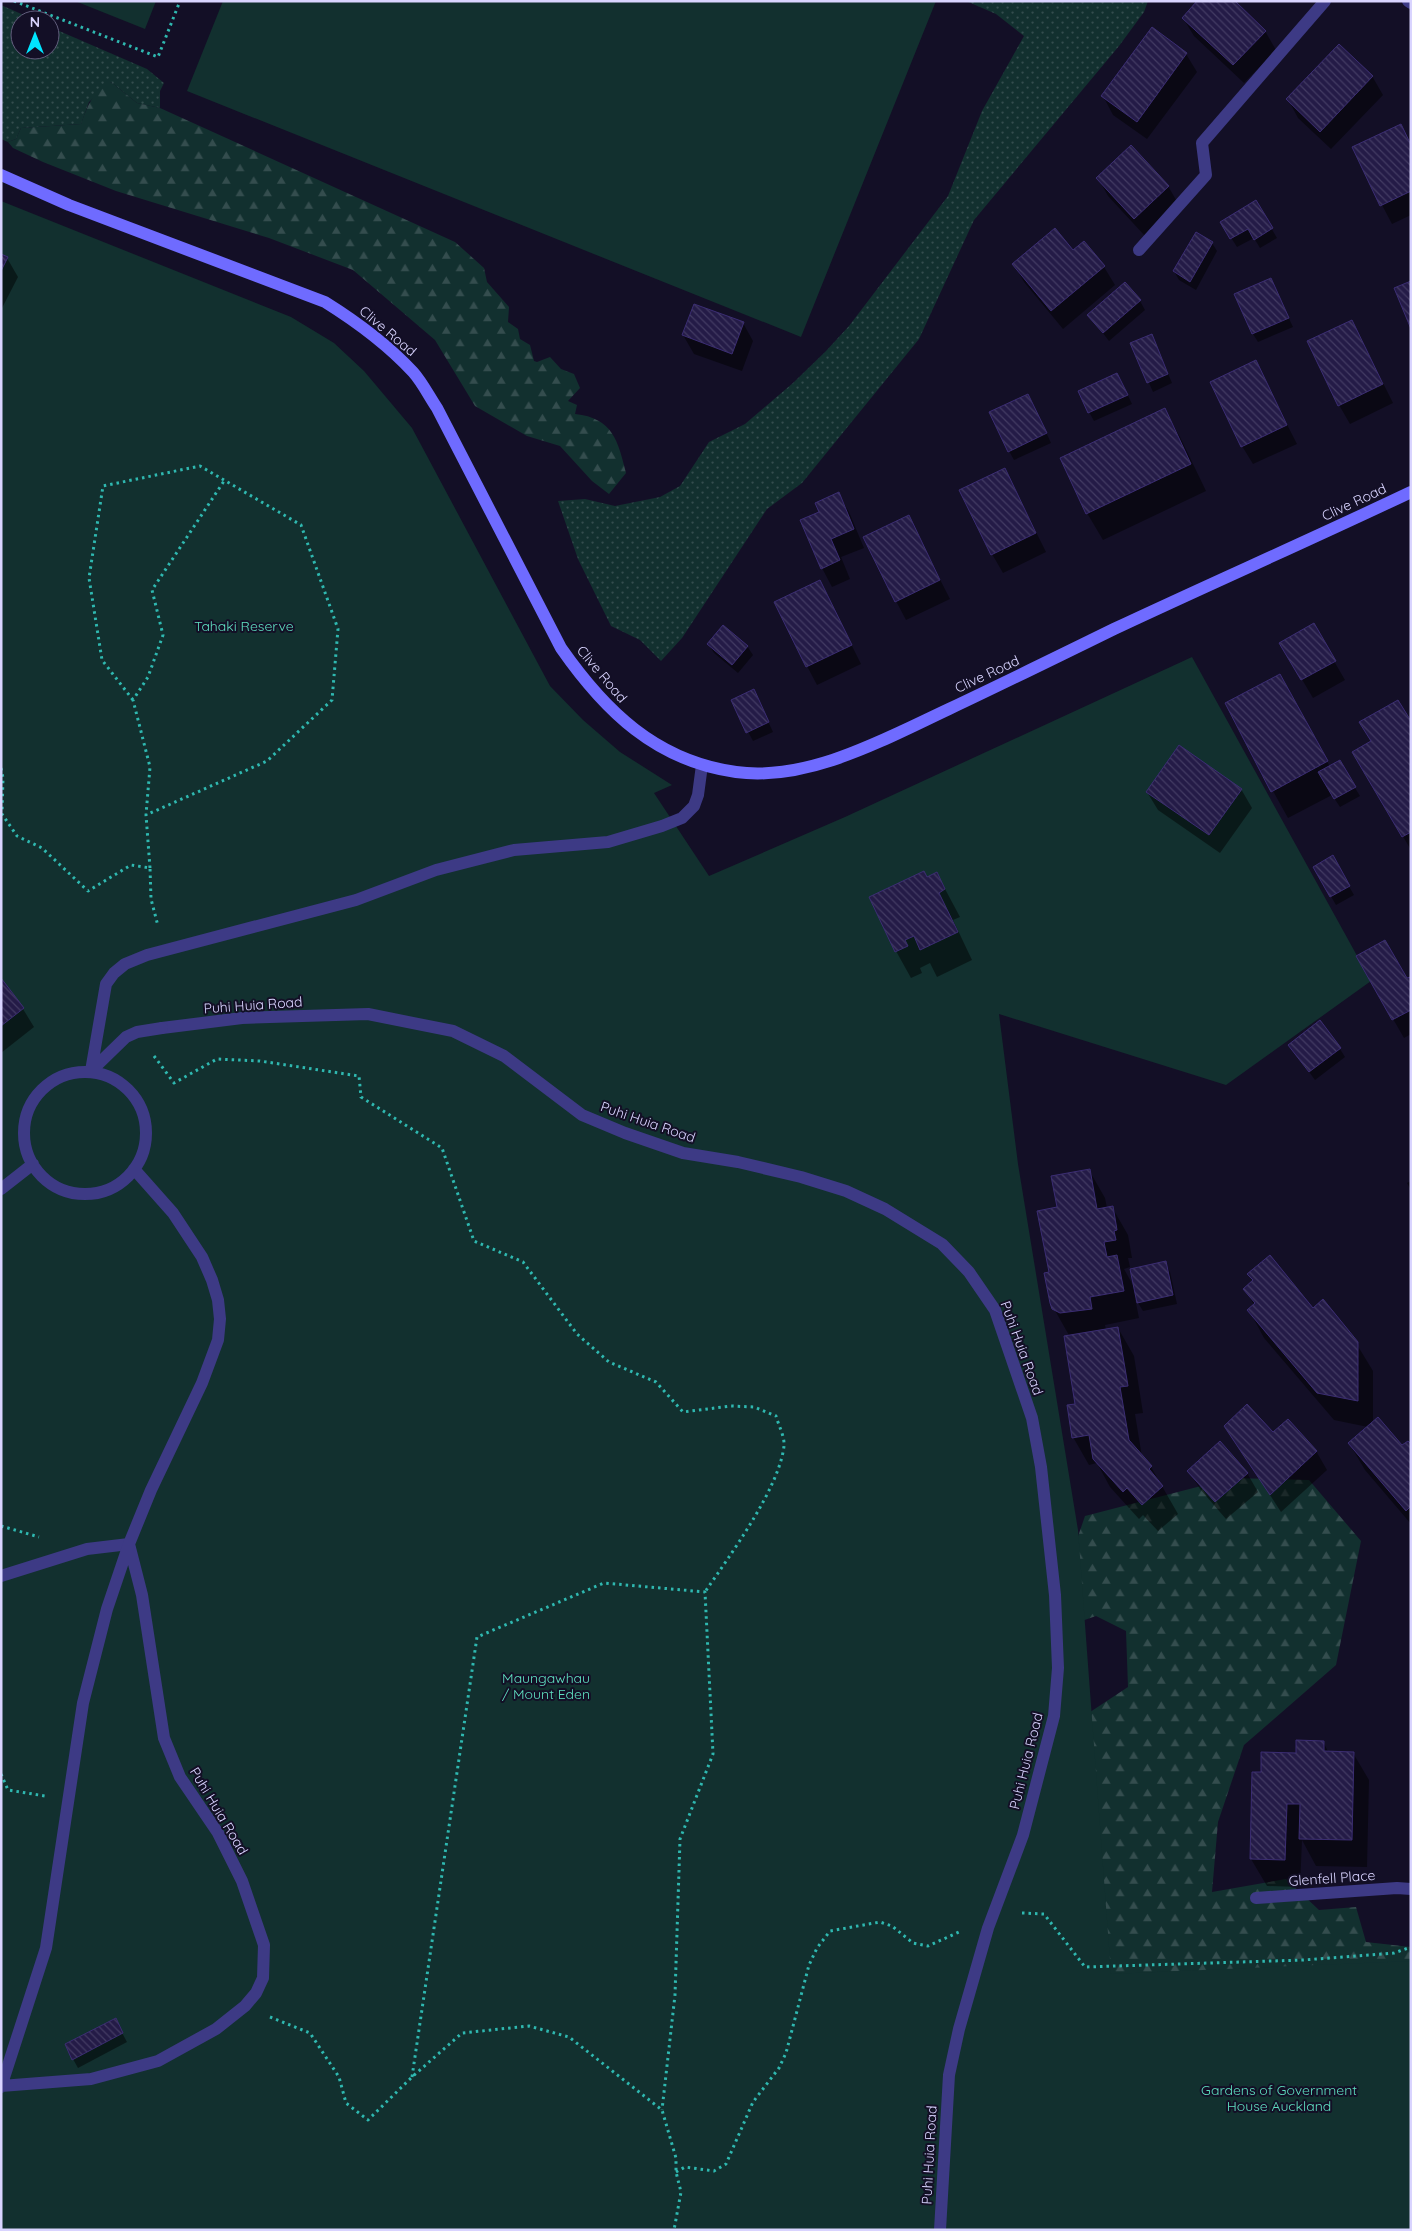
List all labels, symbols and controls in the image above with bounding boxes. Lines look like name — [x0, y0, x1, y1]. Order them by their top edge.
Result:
north arrow — [10, 10, 60, 60]
text: N — [30, 13, 40, 31]
street label: Clive Road — [356, 302, 420, 360]
street label: Clive Road — [1319, 479, 1389, 525]
park label: Tahaki Reserve — [194, 617, 294, 635]
street label: Clive Road — [573, 642, 631, 706]
street label: Clive Road — [952, 651, 1022, 697]
street label: Puhi Huia Road — [203, 993, 303, 1017]
street label: Puhi Huia Road — [598, 1097, 698, 1147]
street label: Puhi Huia Road — [997, 1298, 1047, 1398]
park label: Maungawhau / Mount Eden — [502, 1669, 590, 1703]
street label: Puhi Huia Road — [1005, 1711, 1047, 1811]
street label: Puhi Huia Road — [186, 1764, 252, 1858]
street label: Glenfell Place — [1288, 1866, 1376, 1890]
park label: Gardens of Government House Auckland — [1201, 2081, 1357, 2115]
street label: Puhi Huia Road — [917, 2105, 941, 2205]

